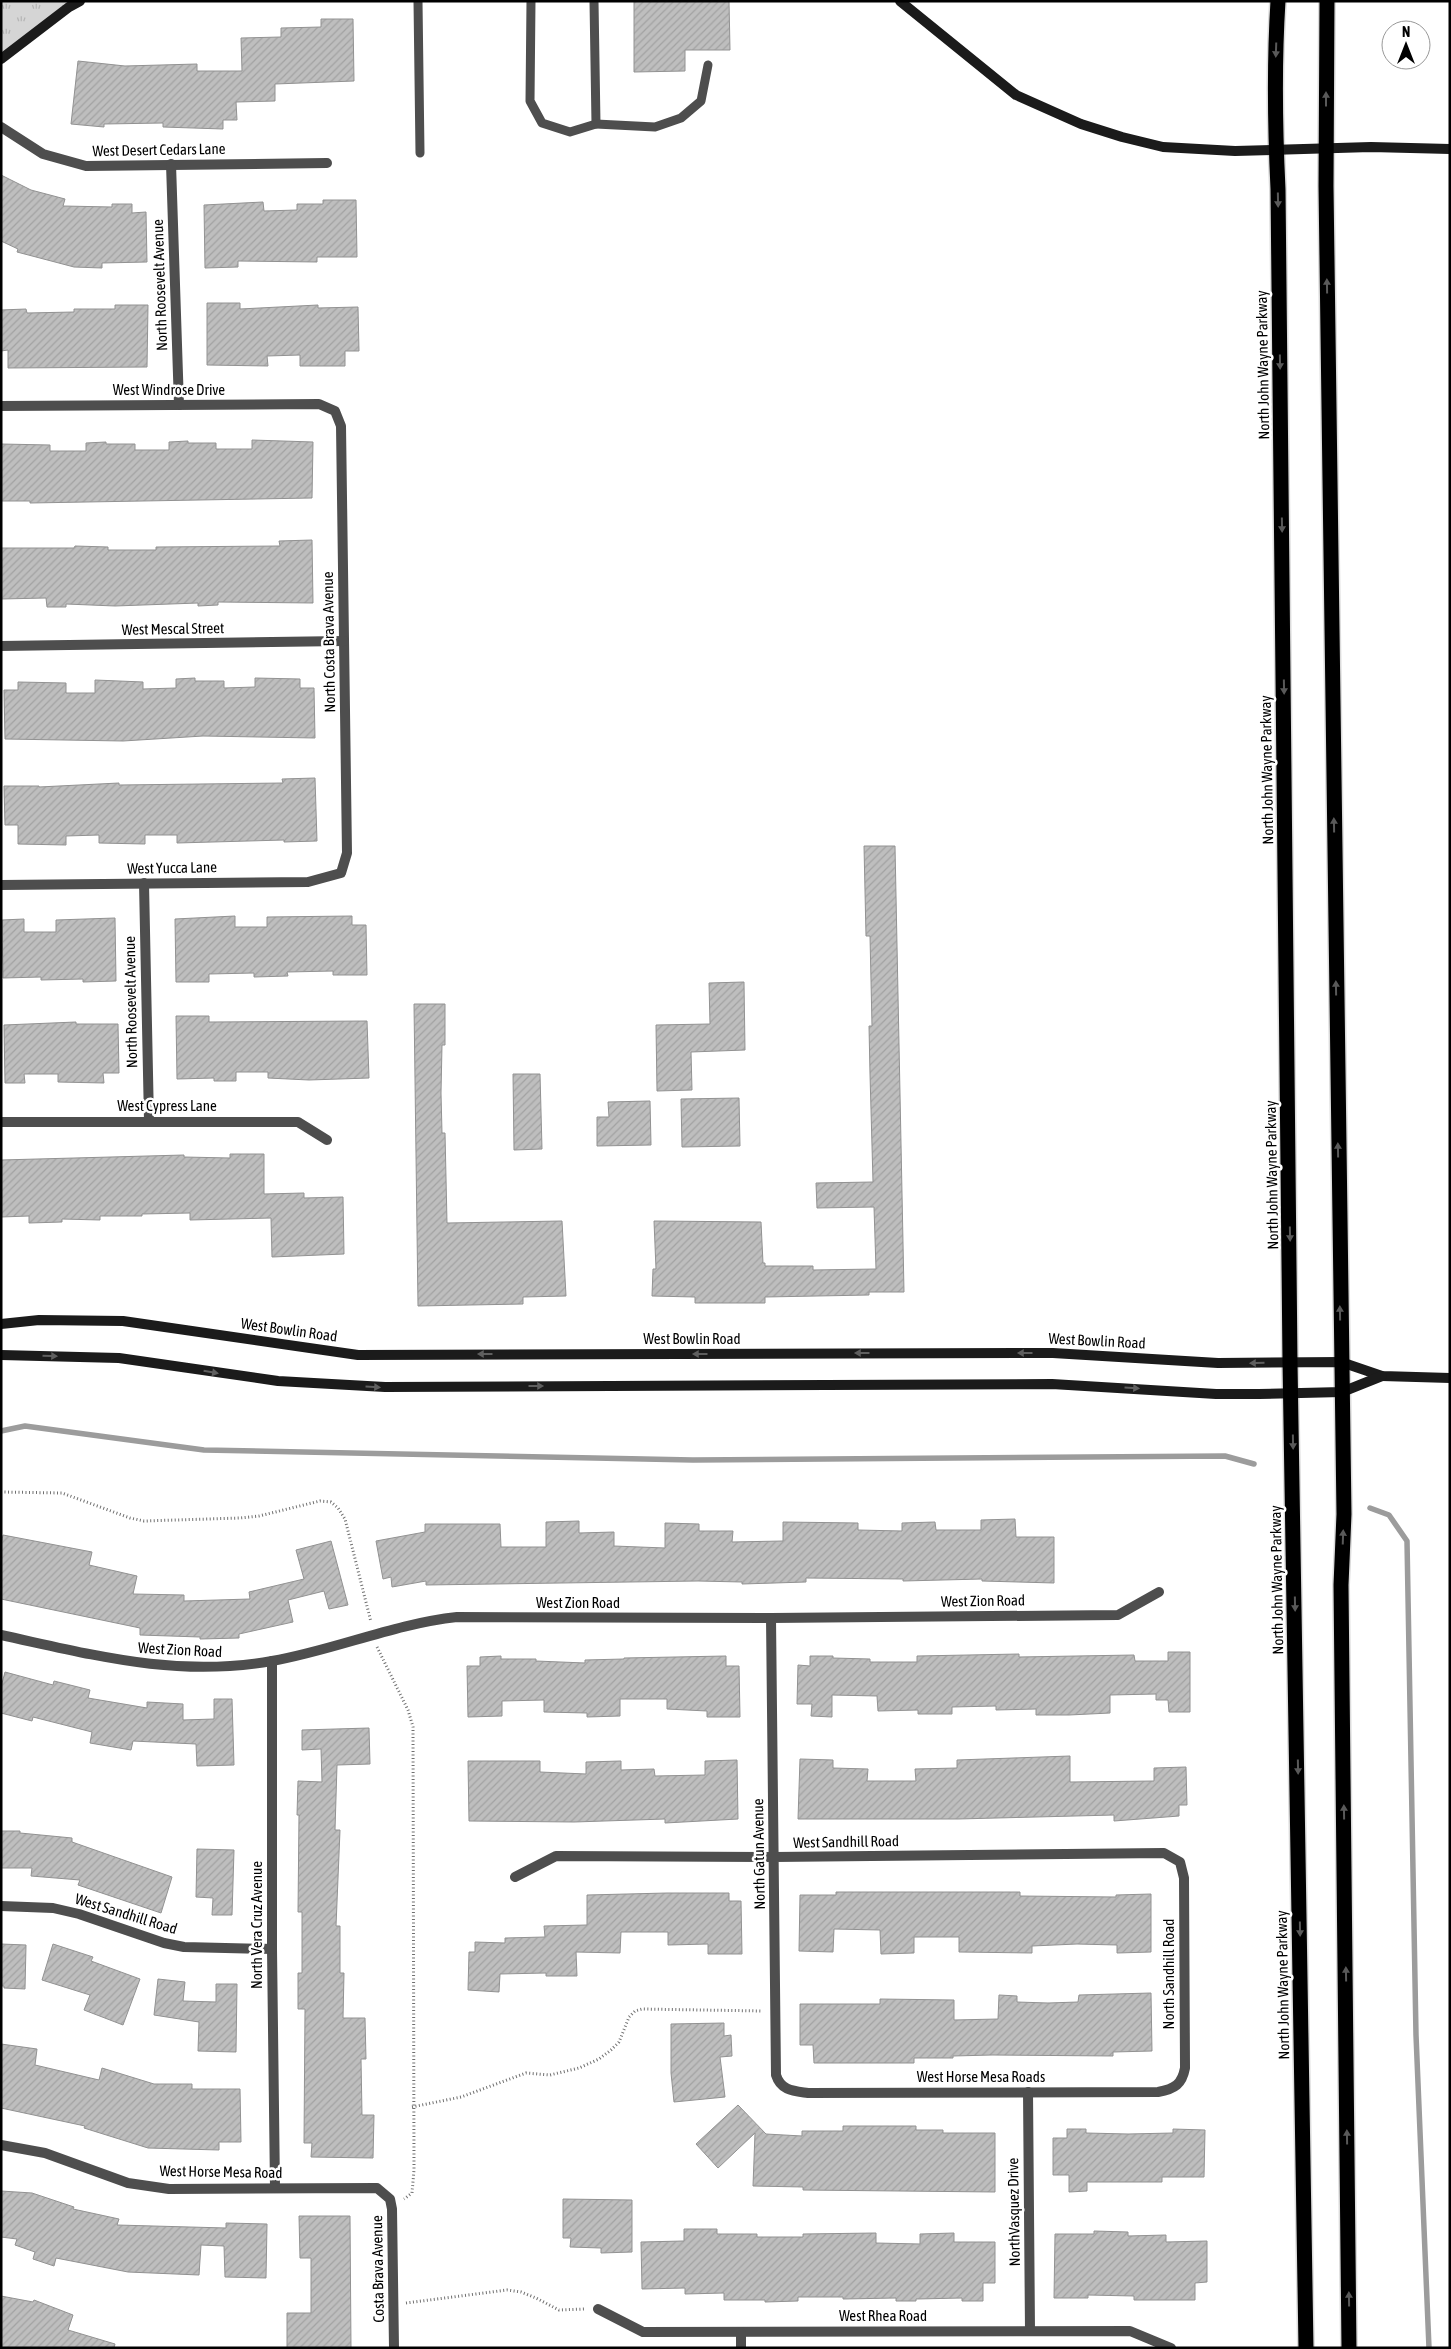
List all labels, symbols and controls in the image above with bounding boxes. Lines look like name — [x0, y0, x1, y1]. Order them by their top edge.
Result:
north arrow — [1381, 20, 1431, 70]
text: N — [1402, 24, 1410, 40]
one-way arrow — [1271, 42, 1279, 58]
one-way arrow — [1322, 91, 1330, 107]
street label: West Desert Cedars Lane — [92, 140, 226, 159]
one-way arrow — [1275, 192, 1283, 208]
street label: North Roosevelt Avenue — [149, 219, 170, 351]
one-way arrow — [1323, 278, 1331, 294]
street label: North John Wayne Parkway — [1253, 290, 1272, 440]
one-way arrow — [1276, 354, 1284, 370]
street label: West Windrose Drive — [113, 381, 225, 398]
one-way arrow — [1278, 517, 1286, 533]
street label: North Costa Brava Avenue — [319, 571, 338, 713]
street label: West Mescal Street — [122, 619, 224, 638]
one-way arrow — [1280, 679, 1288, 695]
street label: North John Wayne Parkway — [1257, 695, 1276, 845]
one-way arrow — [1330, 817, 1338, 833]
street label: West Yucca Lane — [127, 858, 217, 877]
street label: North Roosevelt Avenue — [121, 936, 140, 1068]
one-way arrow — [1332, 980, 1340, 996]
street label: West Cypress Lane — [117, 1097, 217, 1114]
street label: North John Wayne Parkway — [1262, 1100, 1281, 1250]
one-way arrow — [1334, 1142, 1342, 1158]
one-way arrow — [1286, 1227, 1294, 1243]
one-way arrow — [1336, 1305, 1344, 1321]
street label: West Bowlin Road — [240, 1314, 338, 1345]
street label: West Bowlin Road — [1048, 1329, 1146, 1352]
street label: West Bowlin Road — [643, 1330, 741, 1347]
one-way arrow — [854, 1349, 870, 1357]
one-way arrow — [1017, 1349, 1033, 1357]
one-way arrow — [477, 1350, 493, 1358]
one-way arrow — [692, 1350, 708, 1358]
one-way arrow — [42, 1352, 58, 1360]
one-way arrow — [1249, 1360, 1265, 1368]
one-way arrow — [204, 1368, 220, 1376]
one-way arrow — [528, 1382, 544, 1390]
one-way arrow — [365, 1383, 381, 1391]
one-way arrow — [1124, 1385, 1140, 1393]
one-way arrow — [1289, 1434, 1297, 1450]
street label: North John Wayne Parkway — [1267, 1505, 1286, 1655]
one-way arrow — [1339, 1528, 1347, 1544]
street label: West Zion Road — [941, 1591, 1025, 1610]
street label: West Zion Road — [536, 1594, 620, 1611]
one-way arrow — [1291, 1597, 1299, 1613]
street label: West Zion Road — [138, 1639, 222, 1660]
one-way arrow — [1294, 1759, 1302, 1775]
street label: North Gatun Avenue — [749, 1798, 768, 1910]
one-way arrow — [1340, 1803, 1348, 1819]
street label: West Sandhill Road — [793, 1832, 899, 1851]
street label: North Vera Cruz Avenue — [248, 1861, 265, 1989]
street label: West Sandhill Road — [73, 1890, 179, 1937]
street label: North John Wayne Parkway — [1273, 1910, 1292, 2060]
street label: North Sandhill Road — [1160, 1919, 1177, 2029]
one-way arrow — [1296, 1922, 1304, 1938]
one-way arrow — [1341, 1966, 1349, 1982]
street label: West Horse Mesa Roads — [917, 2068, 1045, 2085]
one-way arrow — [1343, 2128, 1351, 2144]
street label: NorthVasquez Drive — [1004, 2157, 1023, 2266]
street label: West Horse Mesa Road — [159, 2162, 283, 2181]
street label: Costa Brava Avenue — [368, 2215, 387, 2323]
one-way arrow — [1345, 2291, 1353, 2307]
street label: West Rhea Road — [839, 2307, 927, 2324]

